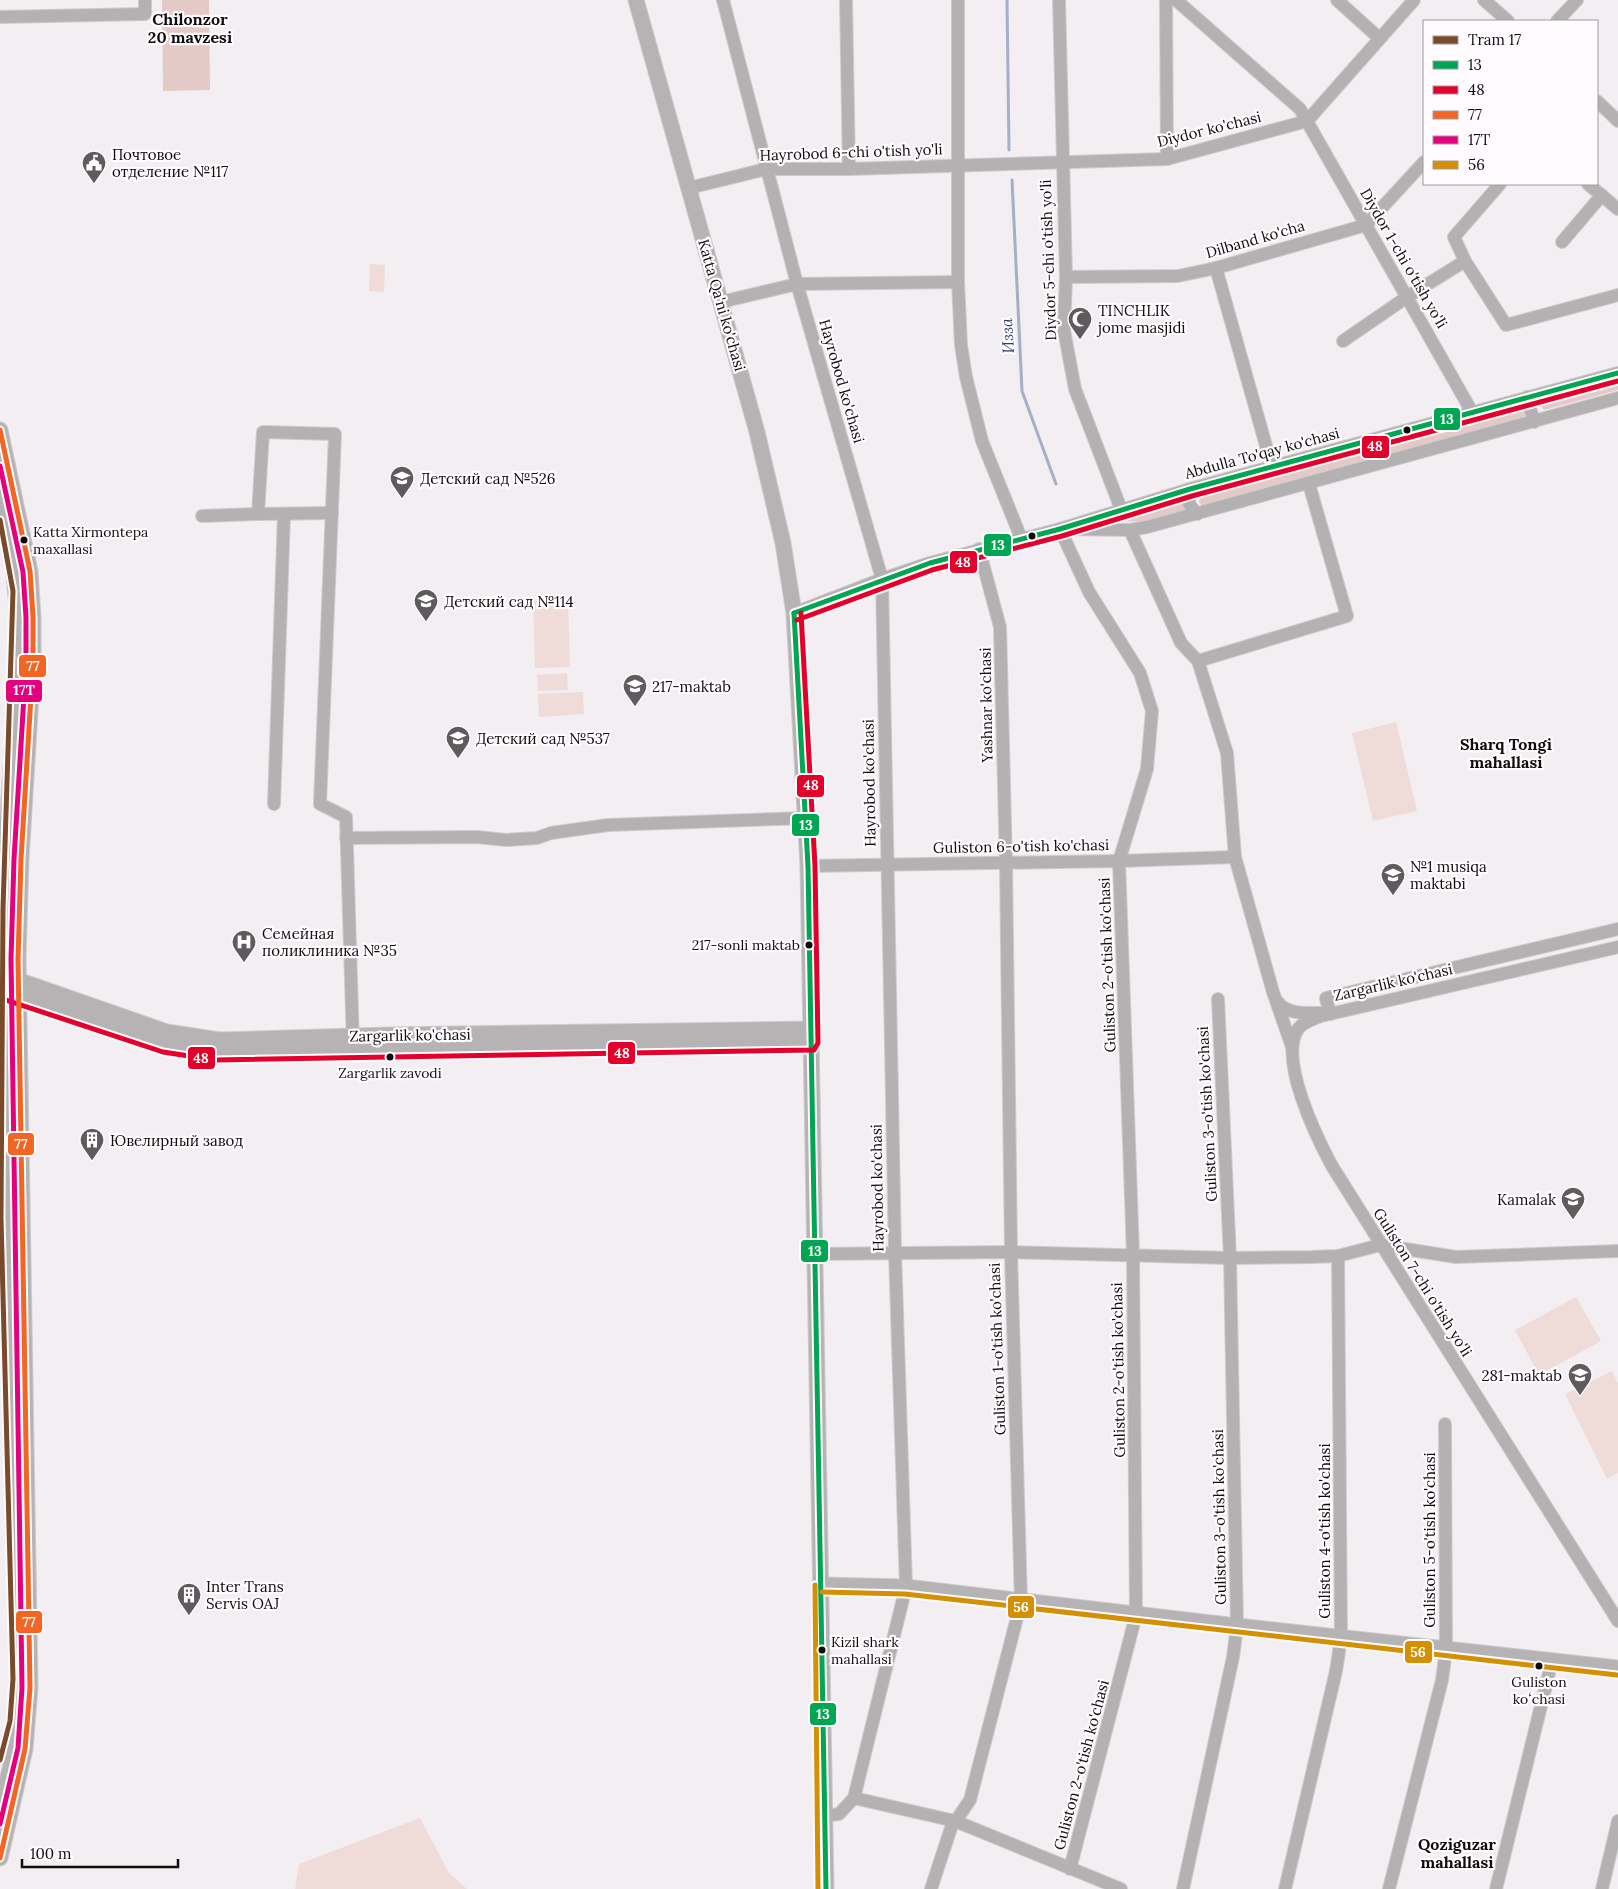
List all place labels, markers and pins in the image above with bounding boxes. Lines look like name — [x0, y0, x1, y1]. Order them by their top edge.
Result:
place label: Почтовое отделение №117 — [112, 145, 228, 181]
public building icon: Почтовое отделение №117 — [81, 150, 107, 184]
place label: TINCHLIK jome masjidi — [1096, 301, 1186, 337]
mosque icon: TINCHLIK jome masjidi — [1067, 306, 1093, 340]
unlabelled marker — [1402, 425, 1412, 435]
school or university icon: Детский сад №526 — [389, 465, 415, 499]
place label: Детский сад №526 — [420, 469, 555, 488]
place label: Katta Xirmontepa maxallasi — [33, 523, 148, 558]
unlabelled marker — [1027, 531, 1037, 541]
marker: Katta Xirmontepa maxallasi — [19, 535, 29, 545]
school or university icon: Детский сад №114 — [413, 588, 439, 622]
place label: Детский сад №114 — [444, 592, 574, 611]
school or university icon: 217-maktab — [622, 673, 648, 707]
place label: 217-maktab — [652, 677, 731, 696]
school or university icon: Детский сад №537 — [445, 725, 471, 759]
place label: Детский сад №537 — [476, 729, 610, 748]
place label: №1 musiqa maktabi — [1410, 857, 1487, 893]
school or university icon: №1 musiqa maktabi — [1380, 862, 1406, 896]
place label: Семейная поликлиника №35 — [262, 924, 397, 960]
hospital icon: Семейная поликлиника №35 — [231, 929, 257, 963]
place label: 217-sonli maktab — [692, 936, 800, 954]
marker: 217-sonli maktab — [804, 940, 814, 950]
marker: Zargarlik zavodi — [385, 1052, 395, 1062]
place label: Zargarlik zavodi — [338, 1064, 442, 1082]
building icon: Ювелирный завод — [79, 1127, 105, 1161]
place label: Ювелирный завод — [110, 1131, 243, 1150]
school or university icon: Kamalak — [1560, 1186, 1586, 1220]
place label: Kamalak — [1497, 1190, 1556, 1209]
school or university icon: 281-maktab — [1567, 1362, 1593, 1396]
place label: 281-maktab — [1481, 1366, 1562, 1385]
place label: Inter Trans Servis OAJ — [206, 1577, 284, 1613]
building icon: Inter Trans Servis OAJ — [176, 1582, 202, 1616]
place label: Kizil shark mahallasi — [831, 1633, 899, 1668]
marker: Kizil shark mahallasi — [817, 1645, 827, 1655]
marker: Guliston koʻchasi — [1534, 1661, 1544, 1671]
place label: Guliston koʻchasi — [1511, 1673, 1567, 1708]

